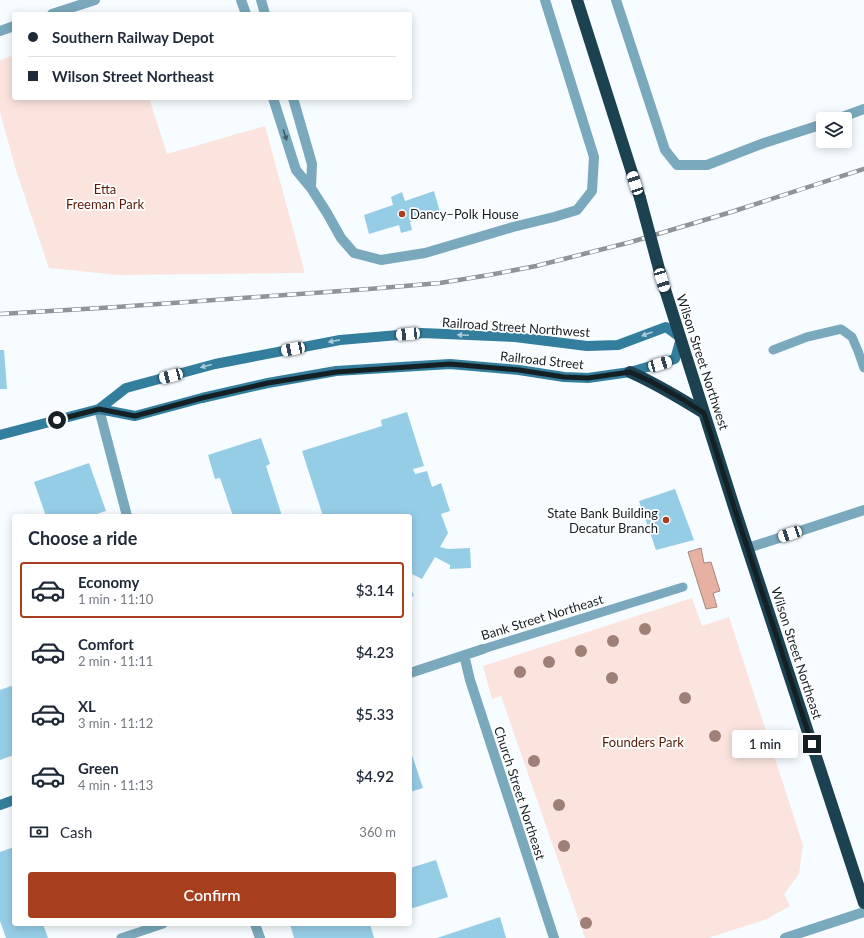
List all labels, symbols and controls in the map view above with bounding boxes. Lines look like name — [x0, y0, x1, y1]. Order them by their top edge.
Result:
text: Southern Railway Depot — [52, 28, 214, 46]
text: Wilson Street Northeast — [52, 67, 214, 85]
map controls — [816, 112, 852, 148]
button: layers — [816, 112, 852, 148]
one-way arrow — [282, 129, 288, 141]
car — [626, 170, 644, 196]
park label: Etta Freeman Park — [66, 181, 144, 212]
place label: Dancy–Polk House — [410, 206, 519, 222]
marker: Dancy–Polk House — [397, 209, 407, 219]
car — [653, 267, 671, 293]
street label: Wilson Street Northwest — [673, 292, 733, 432]
street label: Railroad Street Northwest — [442, 314, 591, 340]
car — [396, 327, 420, 341]
one-way arrow — [640, 331, 652, 337]
one-way arrow — [456, 332, 469, 338]
one-way arrow — [328, 338, 340, 344]
car — [280, 341, 306, 357]
street label: Railroad Street — [499, 348, 585, 372]
car — [647, 355, 673, 373]
one-way arrow — [200, 363, 212, 369]
car — [158, 367, 184, 385]
route start — [48, 411, 66, 429]
place label: State Bank Building Decatur Branch — [547, 505, 658, 536]
marker: State Bank Building Decatur Branch — [661, 515, 671, 525]
car — [777, 525, 803, 543]
text: Choose a ride — [28, 527, 137, 549]
icon: car — [30, 572, 66, 608]
text: Economy — [78, 573, 139, 591]
text: $3.14 — [356, 581, 394, 599]
street label: Wilson Street Northeast — [768, 585, 826, 721]
text: 1 min · 11:10 — [78, 591, 153, 607]
street label: Bank Street Northeast — [479, 591, 605, 643]
icon: car — [30, 634, 66, 670]
text: Comfort — [78, 635, 134, 653]
text: $4.23 — [356, 643, 394, 661]
text: 2 min · 11:11 — [78, 653, 153, 669]
icon: car — [30, 696, 66, 732]
text: XL — [78, 697, 96, 715]
text: $5.33 — [356, 705, 394, 723]
text: 3 min · 11:12 — [78, 715, 153, 731]
street label: Church Street Northeast — [491, 724, 549, 862]
callout: 1 min — [732, 730, 798, 758]
park label: Founders Park — [602, 734, 684, 750]
route end — [803, 735, 821, 753]
text: 1 min — [749, 736, 781, 752]
icon: car — [30, 758, 66, 794]
text: Green — [78, 759, 119, 777]
text: $4.92 — [356, 767, 394, 785]
text: 4 min · 11:13 — [78, 777, 153, 793]
icon: cash — [28, 821, 50, 843]
text: Cash — [60, 823, 92, 841]
text: 360 m — [359, 824, 396, 840]
button: Confirm — [28, 872, 396, 918]

